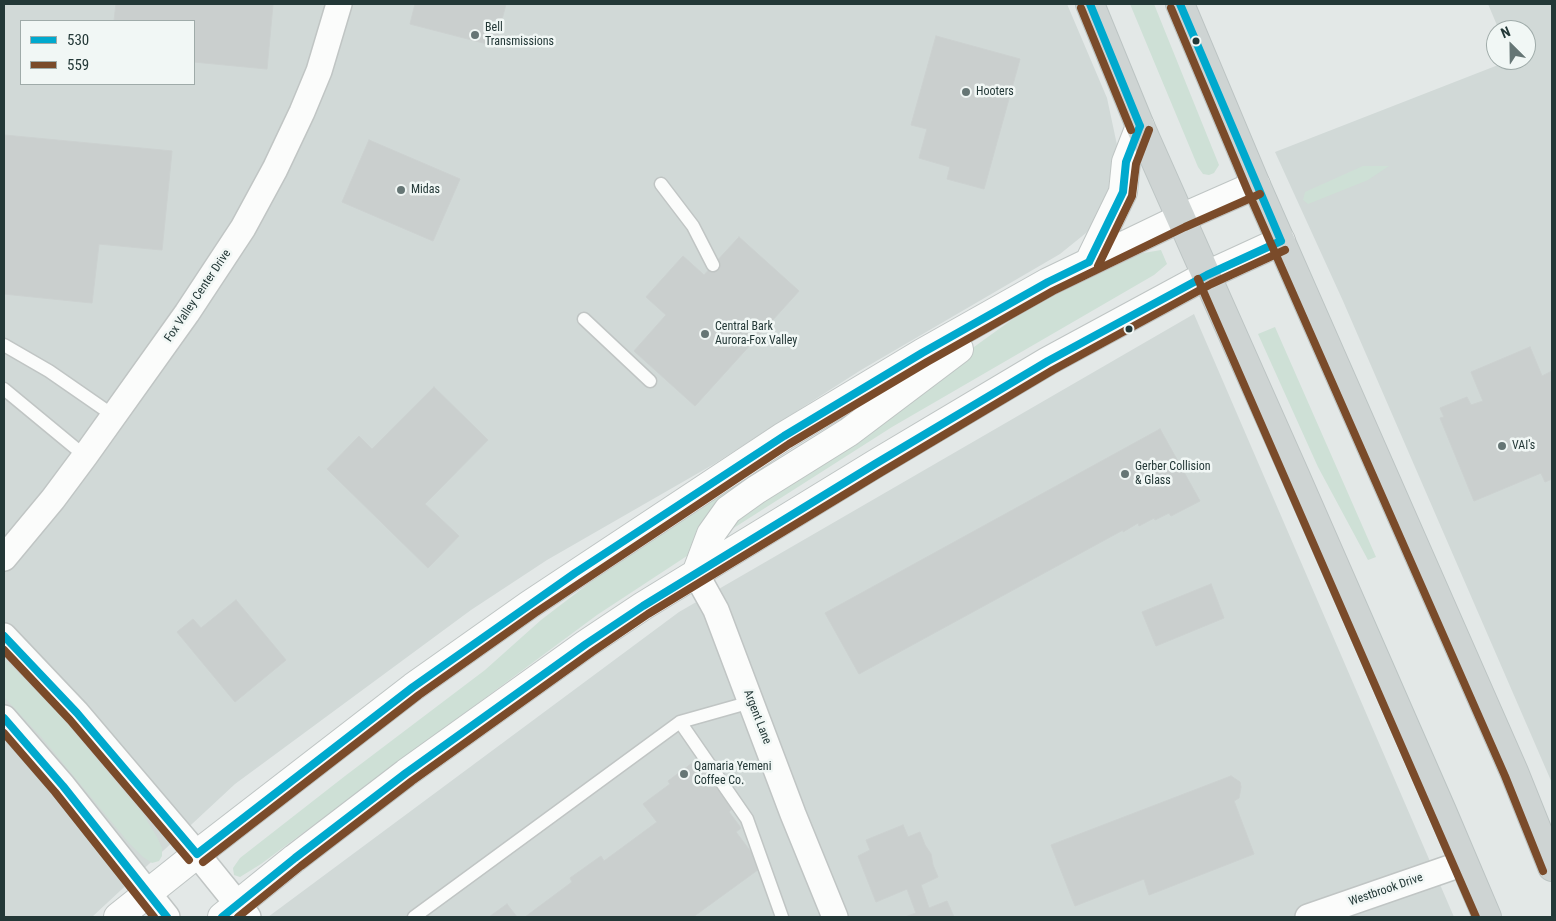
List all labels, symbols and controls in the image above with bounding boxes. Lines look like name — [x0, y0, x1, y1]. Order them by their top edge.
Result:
legend — [20, 20, 195, 85]
north arrow — [1486, 20, 1536, 70]
place label: Bell Transmissions — [485, 21, 554, 49]
text: N — [1498, 23, 1513, 41]
marker: Bell Transmissions — [469, 29, 481, 41]
text: 530 — [67, 31, 89, 49]
unlabelled marker — [1191, 36, 1201, 46]
text: 559 — [67, 56, 89, 74]
place label: Hooters — [976, 85, 1014, 99]
marker: Hooters — [960, 86, 972, 98]
place label: Midas — [411, 183, 440, 197]
marker: Midas — [395, 184, 407, 196]
street label: Fox Valley Center Drive — [162, 247, 234, 345]
place label: Central Bark Aurora-Fox Valley — [715, 320, 797, 348]
unlabelled marker — [1124, 324, 1134, 334]
marker: Central Bark Aurora-Fox Valley — [699, 328, 711, 340]
place label: VAI's — [1512, 439, 1535, 453]
marker: VAI's — [1496, 440, 1508, 452]
place label: Gerber Collision & Glass — [1135, 460, 1210, 488]
marker: Gerber Collision & Glass — [1119, 468, 1131, 480]
street label: Argent Lane — [740, 688, 774, 746]
place label: Qamaria Yemeni Coffee Co. — [694, 760, 771, 788]
marker: Qamaria Yemeni Coffee Co. — [678, 768, 690, 780]
street label: Westbrook Drive — [1347, 871, 1425, 909]

